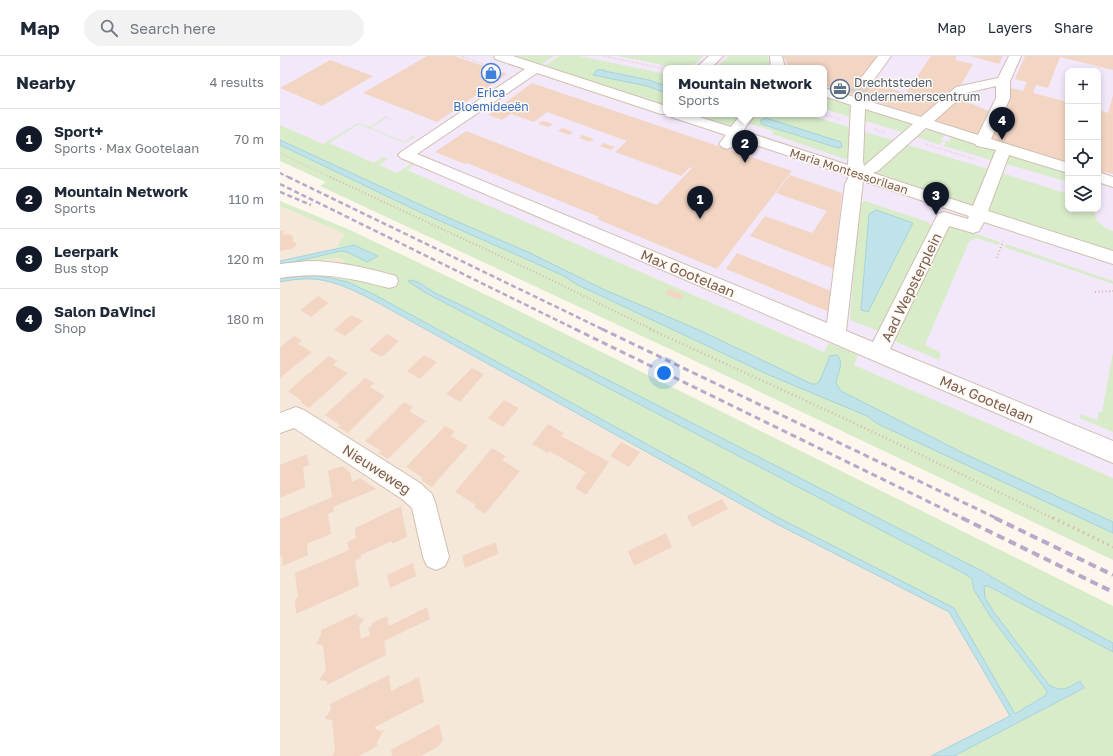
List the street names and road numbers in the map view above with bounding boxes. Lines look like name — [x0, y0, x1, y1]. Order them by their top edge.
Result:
street label: Maria Montessorilaan — [788, 145, 910, 197]
street label: Aad Wepsterplein — [877, 230, 945, 344]
street label: Max Gootelaan — [638, 246, 738, 300]
street label: Max Gootelaan — [937, 372, 1037, 426]
street label: Nieuweweg — [340, 441, 414, 497]

